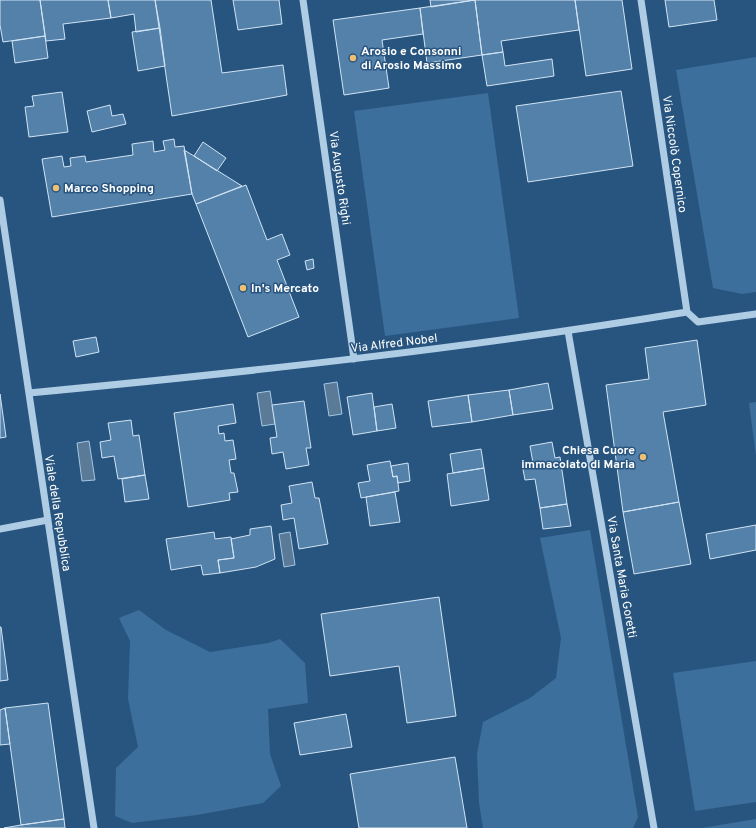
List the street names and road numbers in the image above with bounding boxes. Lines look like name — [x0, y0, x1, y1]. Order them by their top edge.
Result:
street label: Via Niccolò Copernico — [658, 94, 690, 214]
street label: Via Augusto Righi — [324, 130, 354, 226]
street label: Via Alfred Nobel — [350, 331, 438, 357]
street label: Viale della Repubblica — [40, 454, 74, 573]
street label: Via Santa Maria Goretti — [602, 515, 640, 639]

